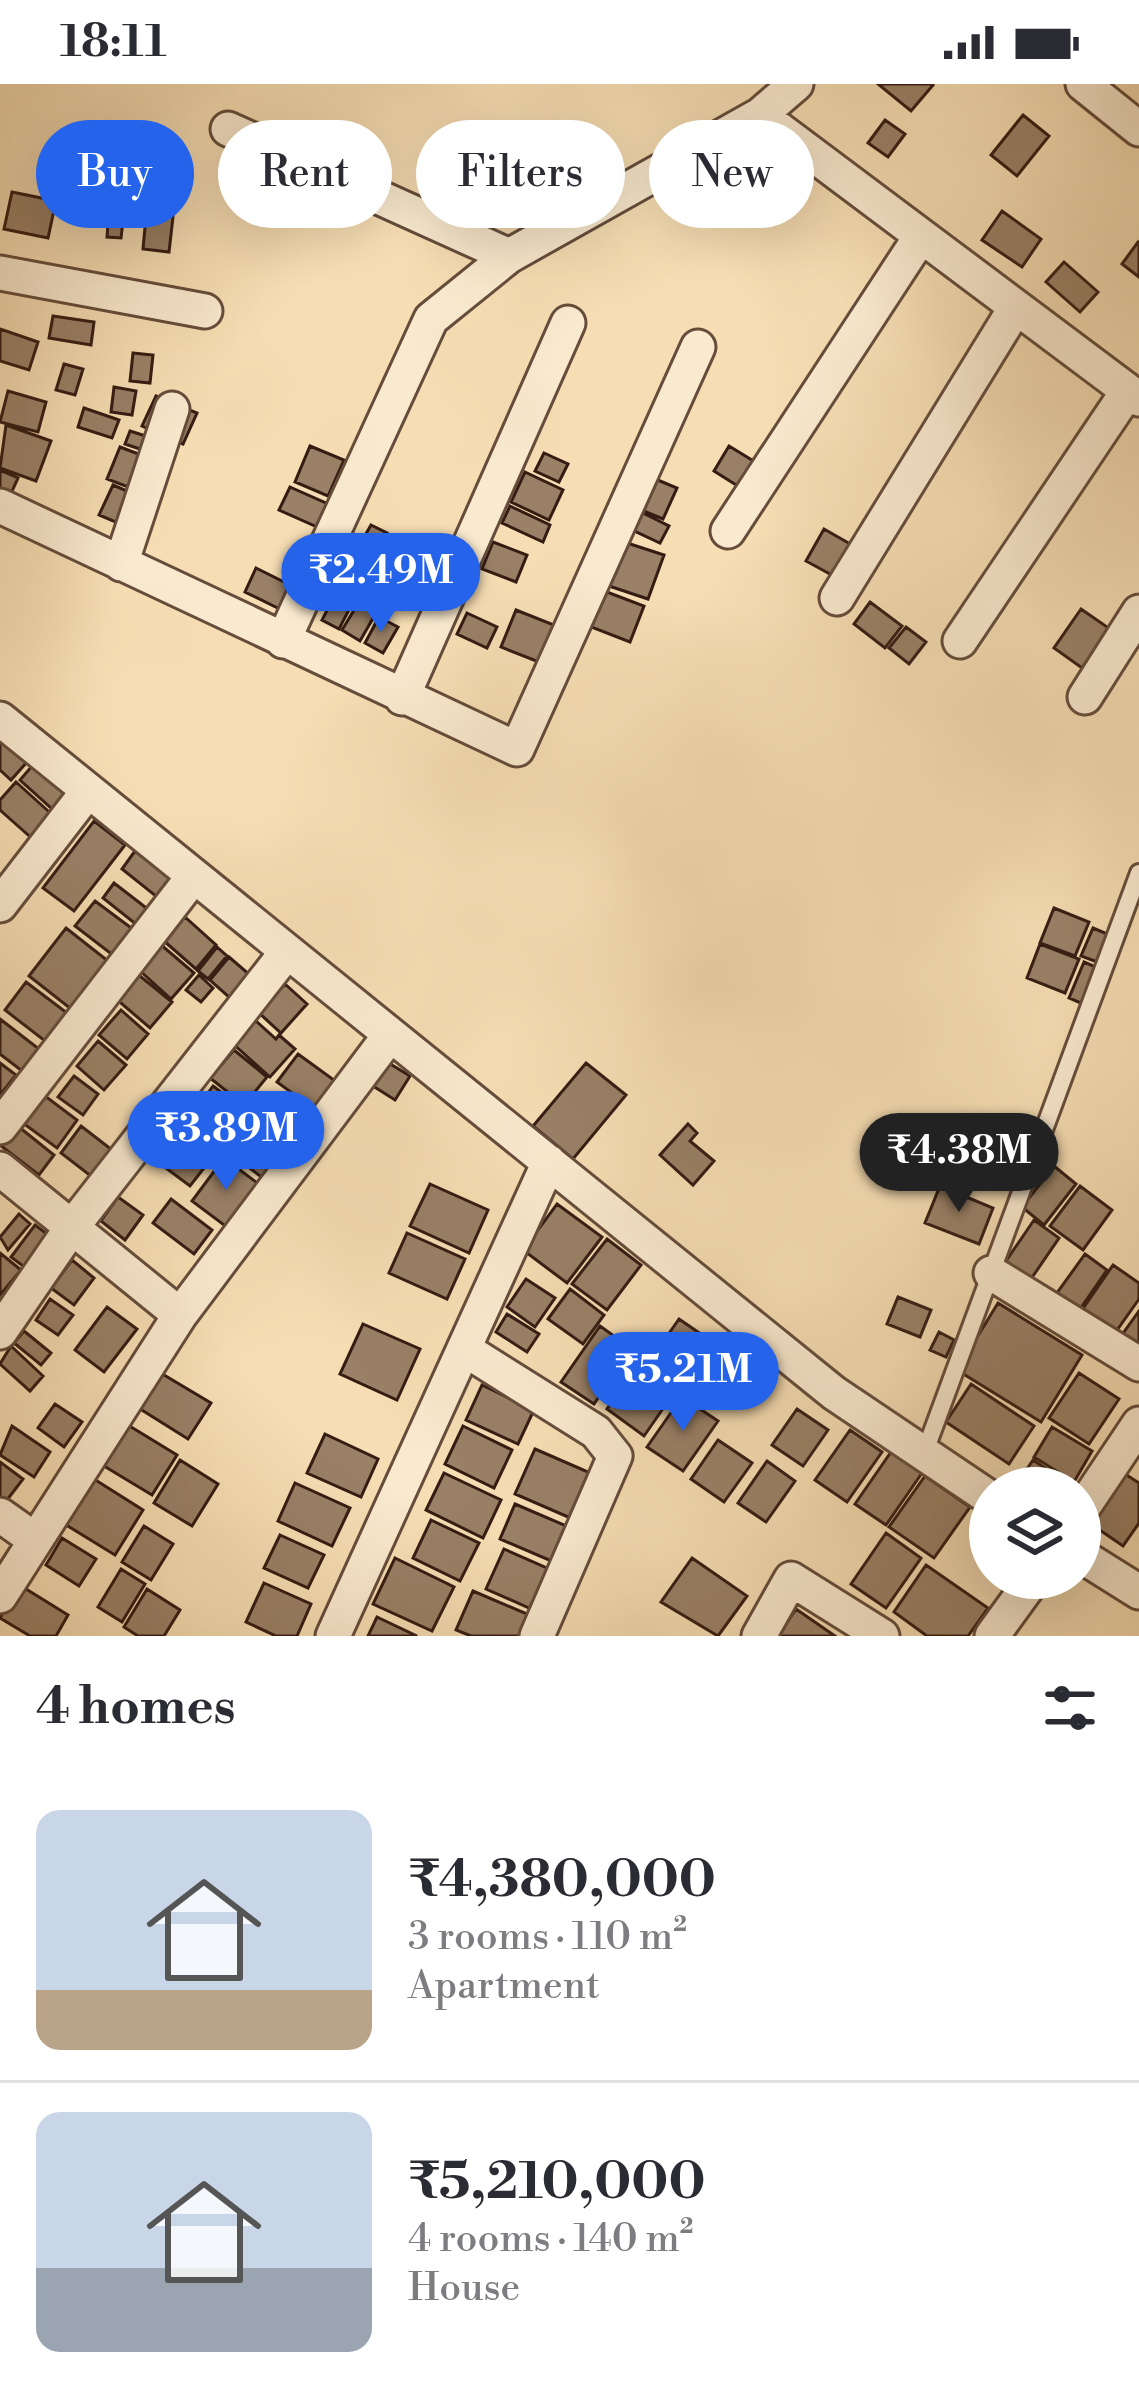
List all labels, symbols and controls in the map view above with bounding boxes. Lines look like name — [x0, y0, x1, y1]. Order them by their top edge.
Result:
text: 18:11 — [60, 14, 167, 71]
chip: Buy — [36, 120, 194, 228]
chip: Rent — [218, 120, 392, 228]
chip: Filters — [416, 120, 625, 228]
chip: New — [649, 120, 814, 228]
pin: ₹2.49M — [283, 533, 479, 635]
text: ₹2.49M — [308, 547, 454, 596]
pin: ₹3.89M — [128, 1091, 324, 1193]
text: ₹3.89M — [154, 1105, 298, 1154]
pin: ₹4.38M — [861, 1113, 1057, 1215]
text: ₹4.38M — [887, 1127, 1031, 1176]
pin: ₹5.21M — [585, 1332, 781, 1434]
text: ₹5.21M — [614, 1346, 752, 1395]
map controls — [969, 1467, 1101, 1599]
button: layers — [969, 1467, 1101, 1599]
icon: filters — [1037, 1675, 1103, 1741]
text: 4 homes — [36, 1676, 236, 1740]
text: ₹4,380,000 — [408, 1849, 716, 1913]
icon: home — [132, 1858, 276, 2002]
text: 3 rooms · 110 m² — [408, 1913, 687, 1962]
text: Apartment — [408, 1962, 600, 2011]
text: ₹5,210,000 — [408, 2151, 705, 2215]
icon: home — [132, 2160, 276, 2304]
text: 4 rooms · 140 m² — [408, 2215, 693, 2264]
text: House — [408, 2264, 520, 2313]

